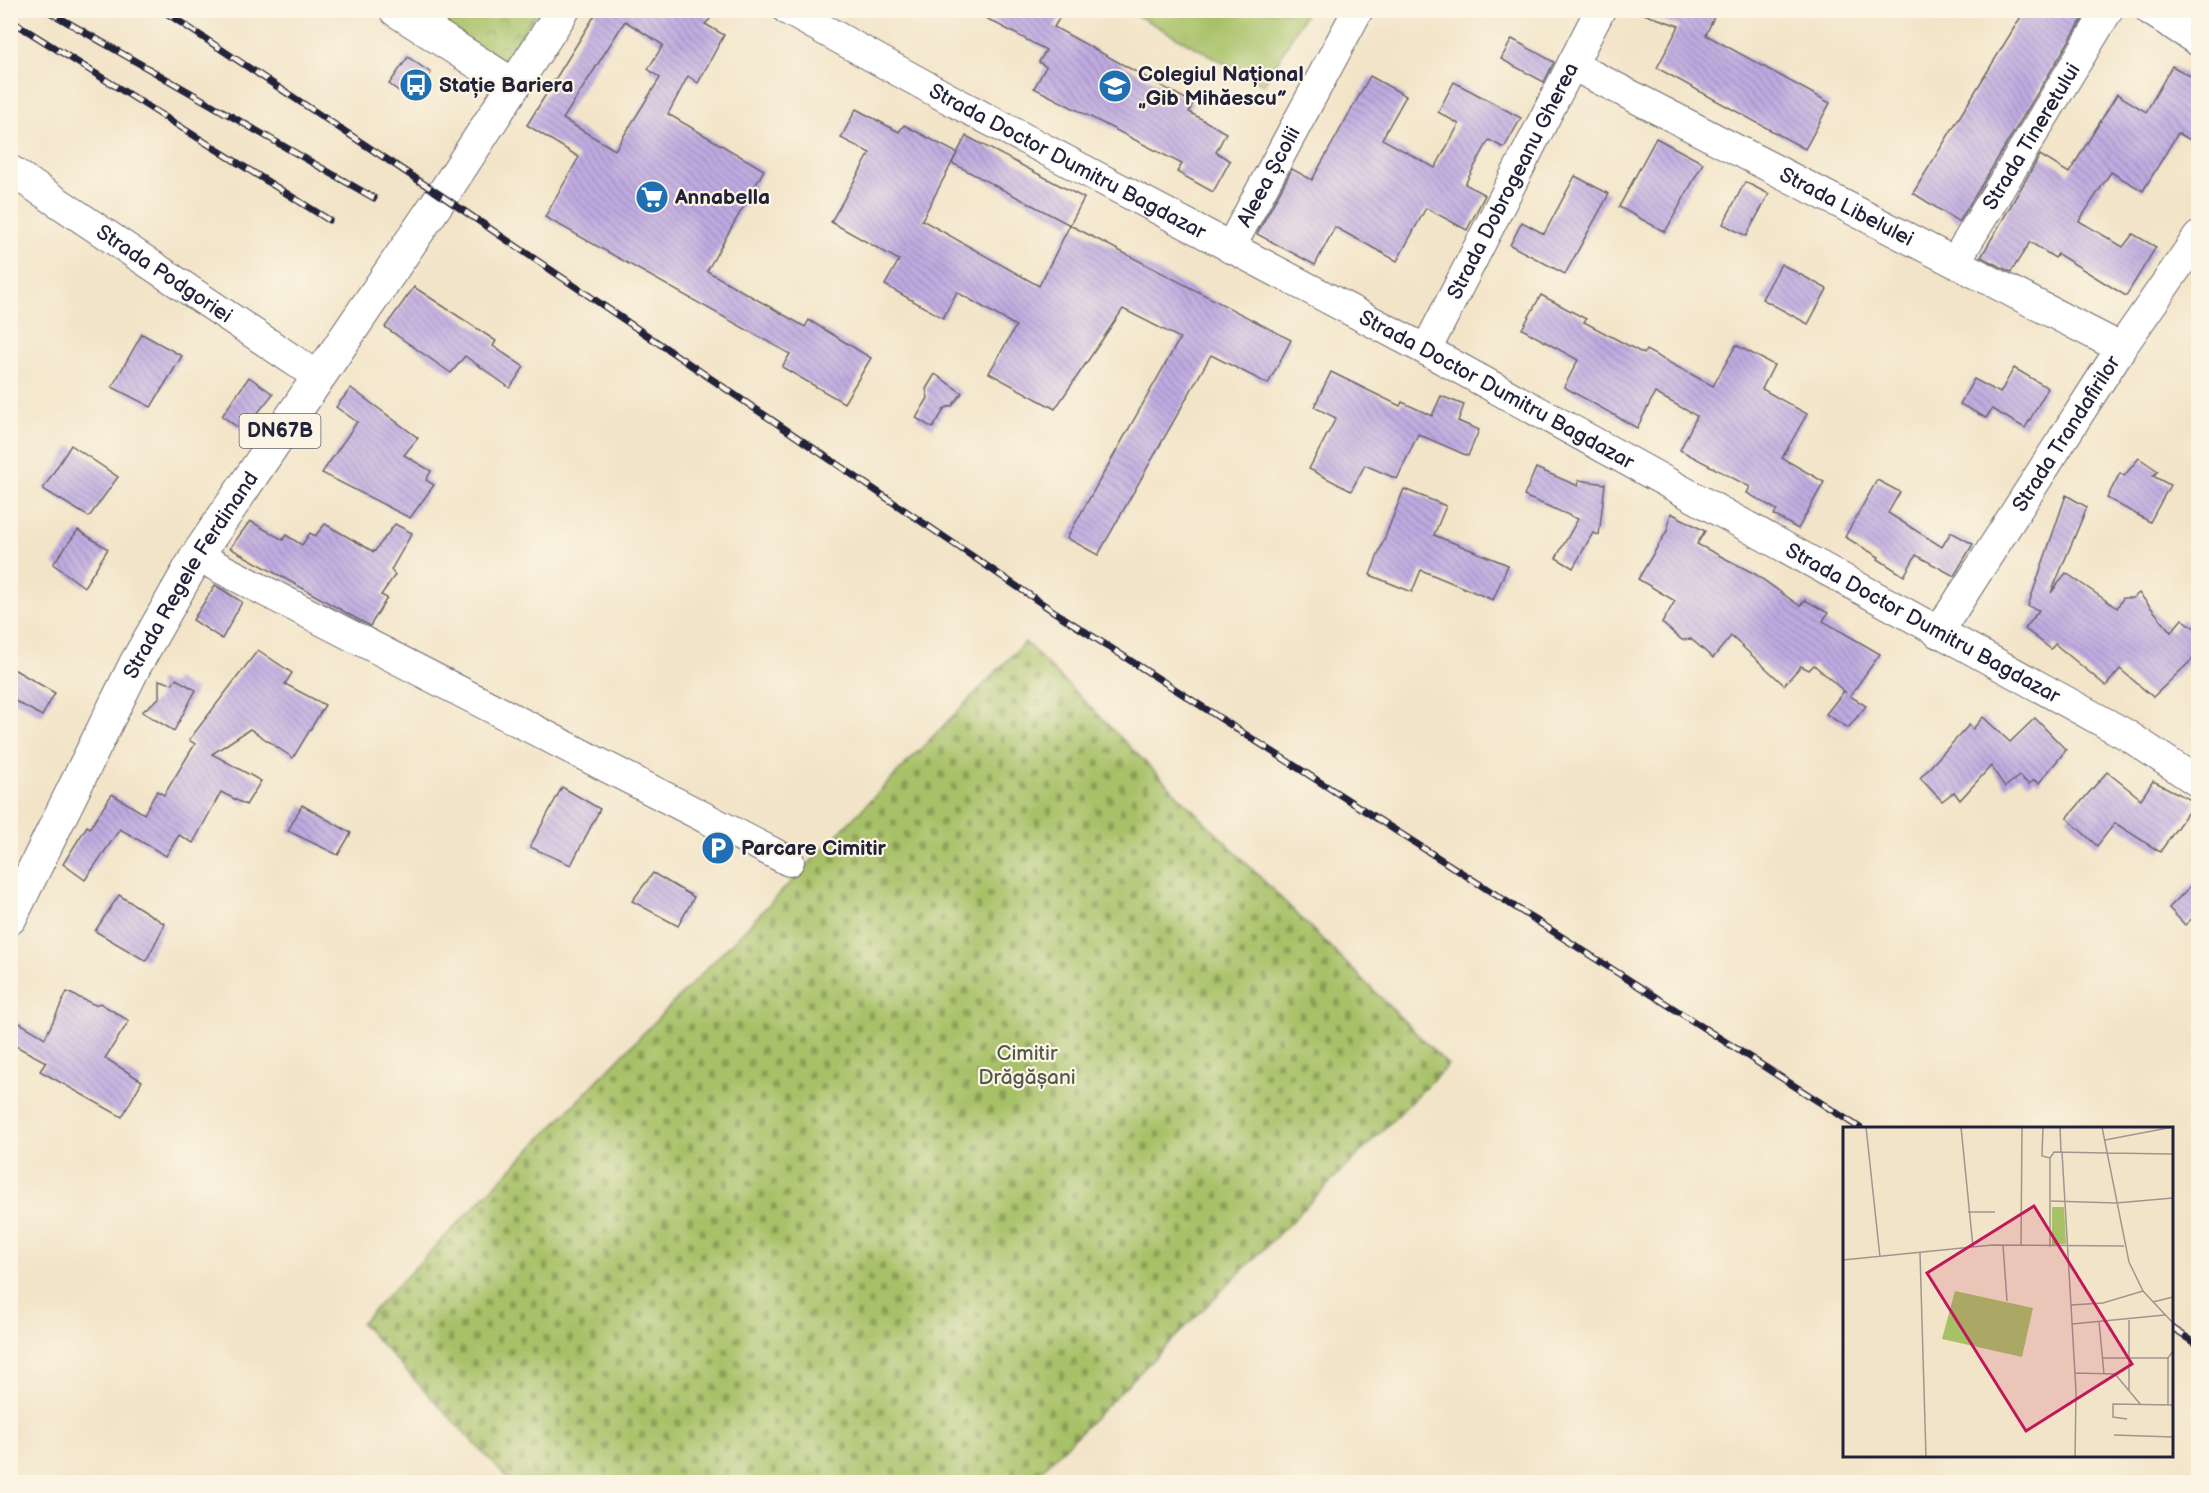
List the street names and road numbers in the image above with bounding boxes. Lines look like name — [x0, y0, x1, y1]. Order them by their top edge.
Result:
street label: Strada Dobrogeanu Gherea — [1442, 58, 1584, 303]
street label: Strada Tineretului — [1977, 58, 2085, 214]
street label: Strada Doctor Dumitru Bagdazar — [925, 78, 1211, 245]
street label: Aleea Școlii — [1231, 122, 1305, 231]
street label: Strada Libelulei — [1775, 162, 1918, 251]
street label: Strada Podgoriei — [92, 219, 237, 328]
street label: Strada Doctor Dumitru Bagdazar — [1355, 305, 1639, 475]
street label: Strada Trandafirilor — [2007, 351, 2126, 516]
road number: DN67B — [240, 414, 320, 448]
street label: Strada Regele Ferdinand — [118, 467, 263, 683]
street label: Strada Doctor Dumitru Bagdazar — [1781, 538, 2065, 709]

